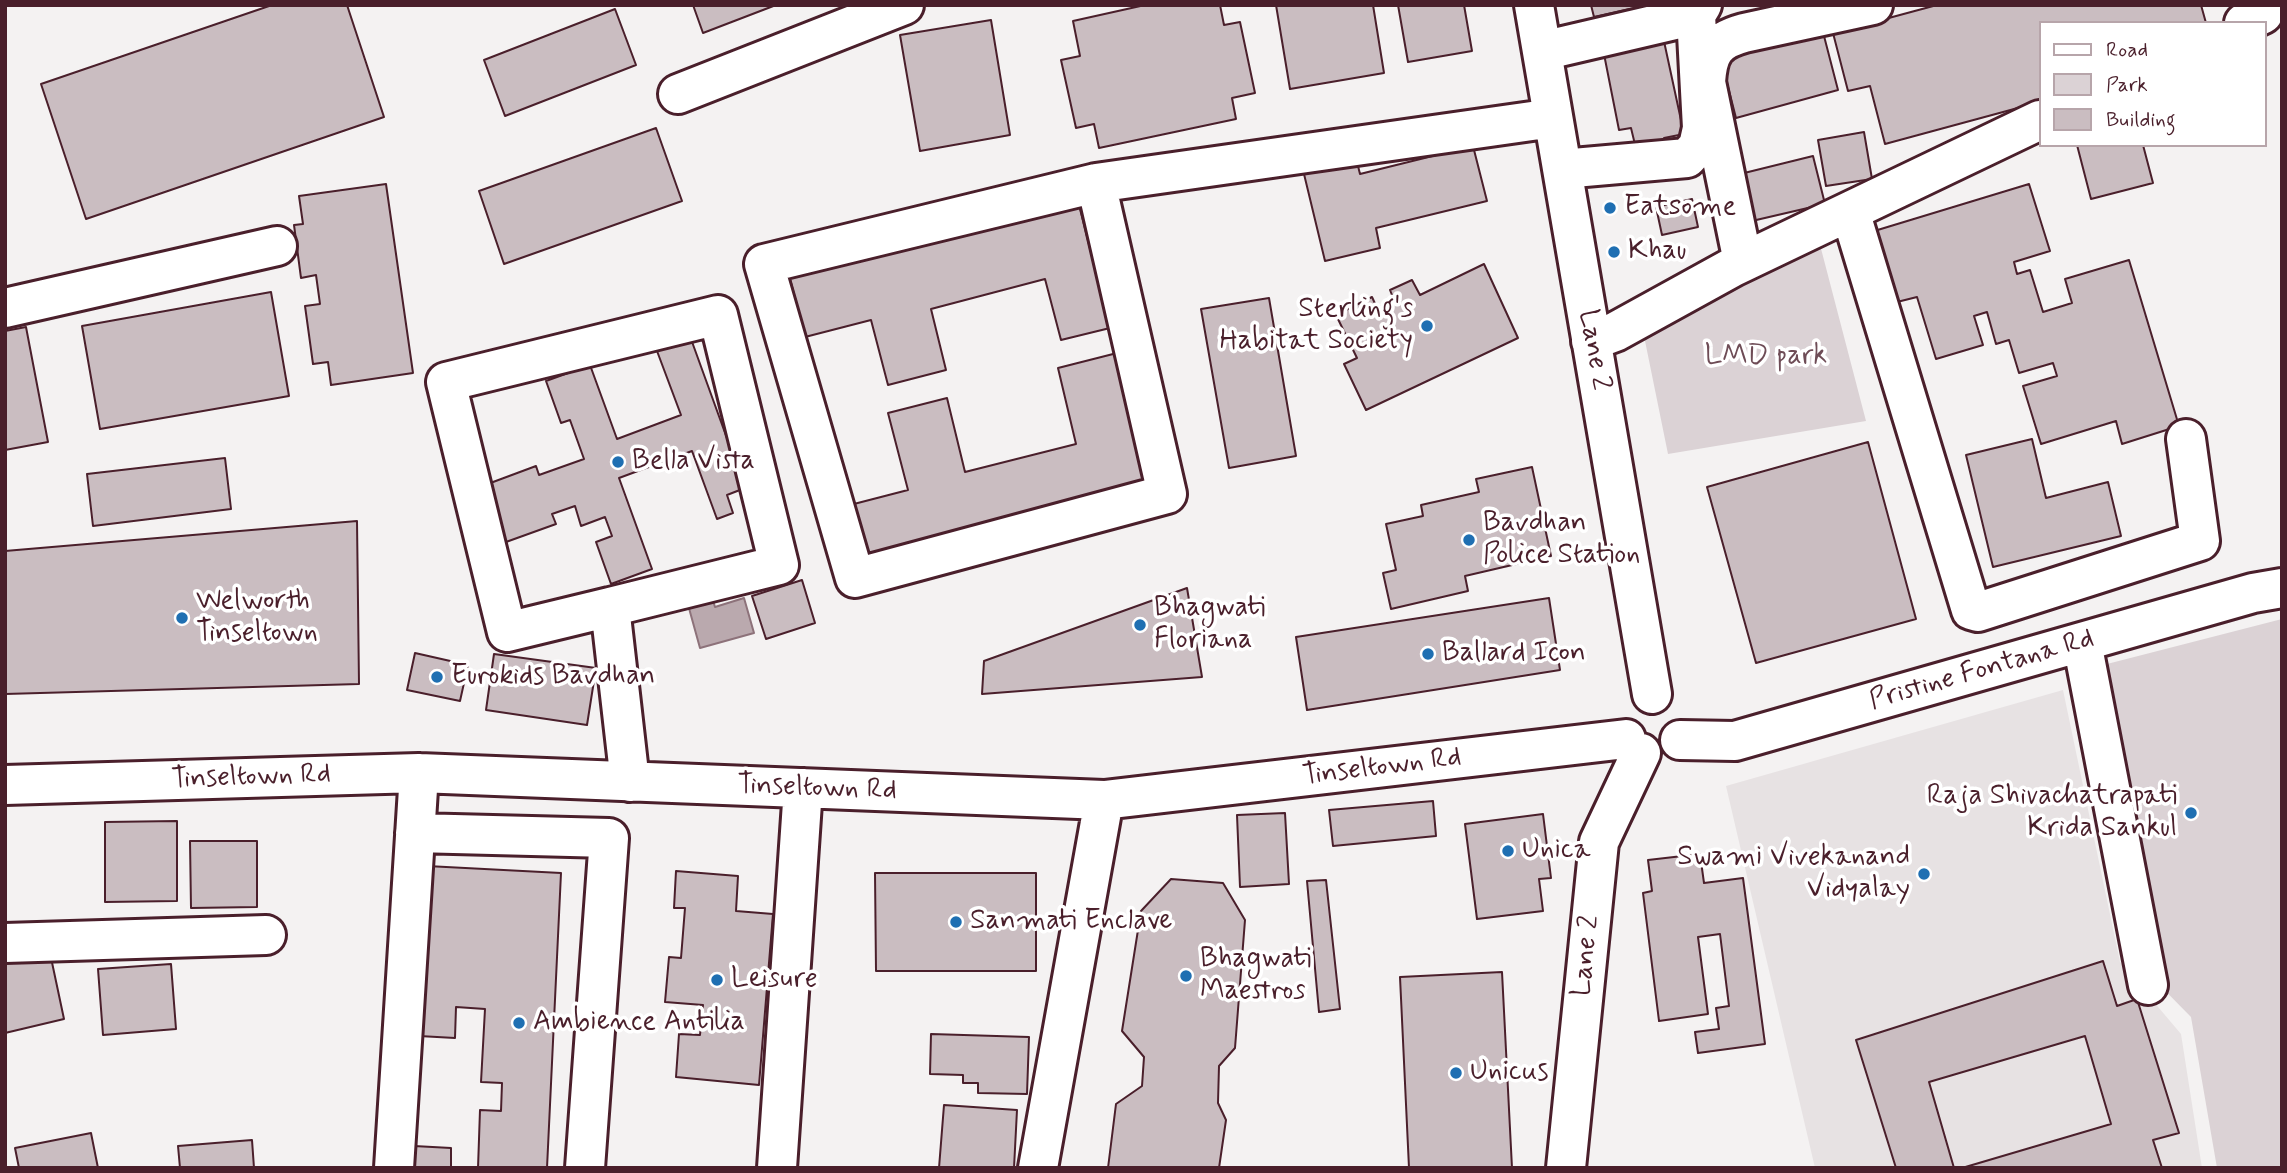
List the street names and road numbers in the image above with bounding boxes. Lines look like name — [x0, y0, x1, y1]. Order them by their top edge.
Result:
street label: Lane 2 — [1569, 307, 1617, 393]
street label: Pristine Fontana Rd — [1866, 623, 2098, 719]
street label: Tinseltown Rd — [1301, 742, 1463, 794]
street label: Tinseltown Rd — [171, 758, 331, 798]
street label: Tinseltown Rd — [737, 769, 897, 809]
street label: Lane 2 — [1566, 914, 1608, 998]

